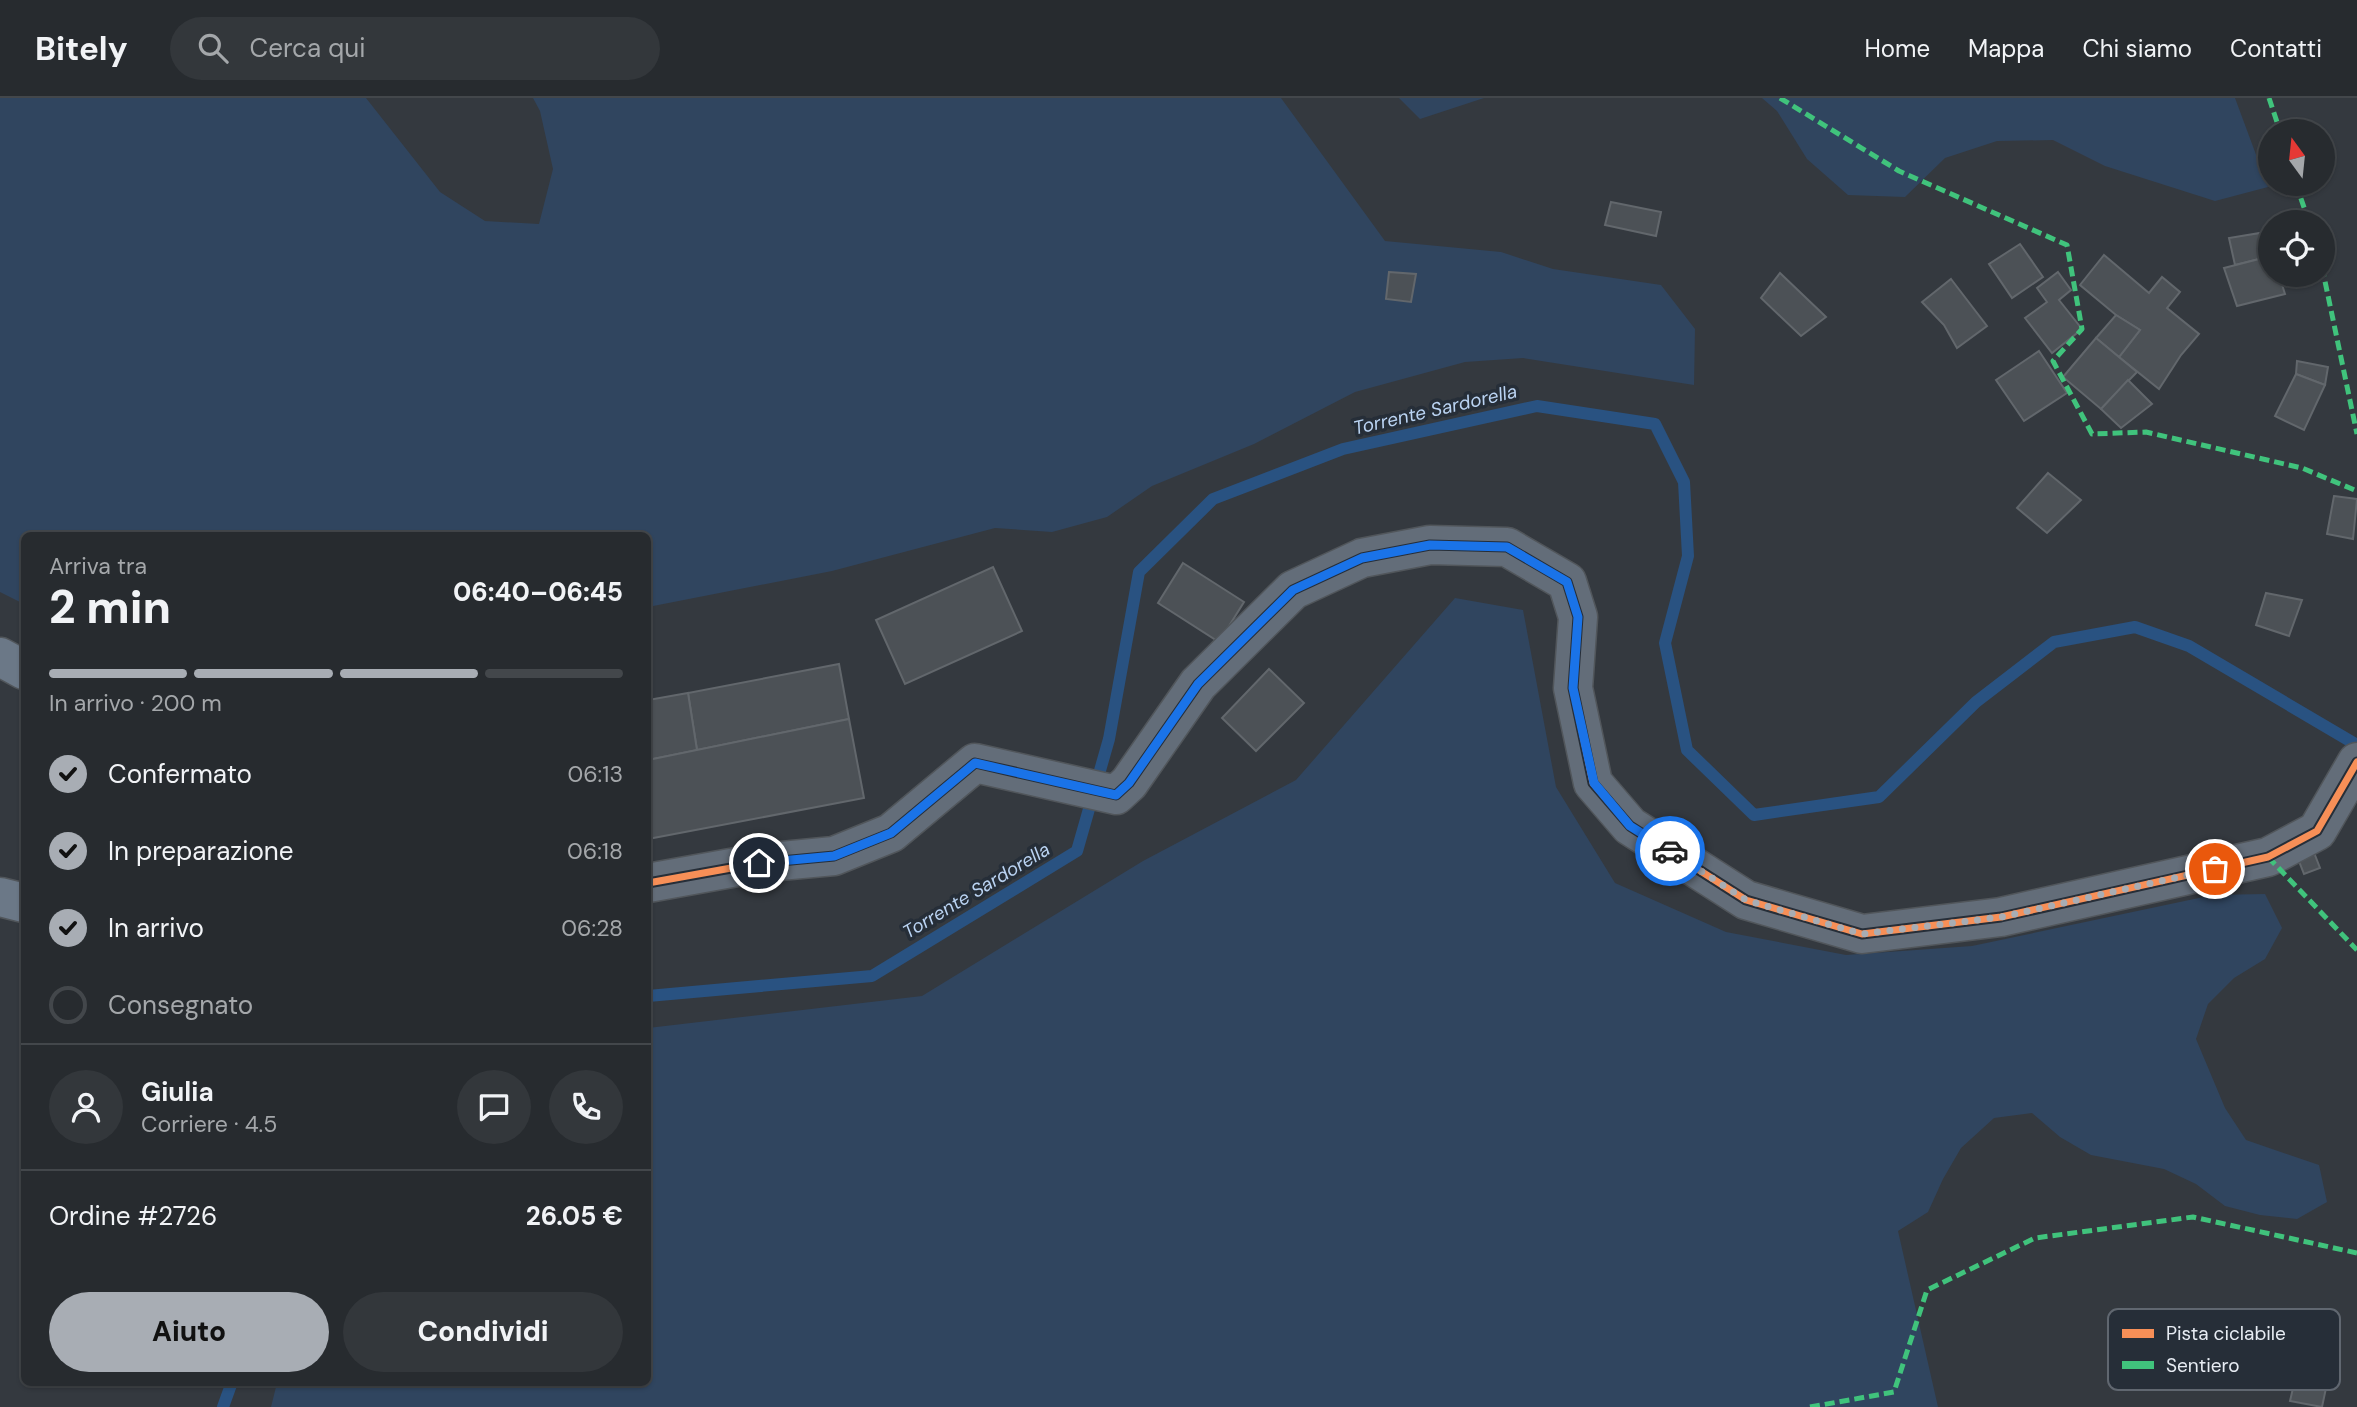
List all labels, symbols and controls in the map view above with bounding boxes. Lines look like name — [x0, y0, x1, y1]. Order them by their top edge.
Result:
search box — [170, 17, 660, 80]
text: Bitely — [35, 27, 128, 70]
icon: search — [194, 29, 232, 67]
text: Cerca qui — [250, 31, 366, 65]
text: Home — [1864, 33, 1930, 64]
text: Mappa — [1968, 33, 2044, 64]
text: Chi siamo — [2082, 33, 2192, 64]
text: Contatti — [2230, 33, 2322, 64]
north arrow — [2258, 119, 2334, 196]
map controls — [2258, 119, 2335, 287]
button: locate — [2258, 210, 2335, 287]
water label: Torrente Sardorella — [1351, 378, 1520, 441]
text: Arriva tra — [49, 551, 147, 581]
text: 06:40–06:45 — [453, 575, 623, 609]
text: 2 min — [49, 577, 171, 637]
text: In arrivo · 200 m — [49, 688, 222, 718]
icon: check — [49, 755, 87, 793]
text: Confermato — [108, 757, 252, 791]
text: 06:13 — [567, 759, 623, 789]
courier — [1635, 816, 1705, 886]
icon: check — [49, 832, 87, 870]
icon: car — [1651, 832, 1689, 870]
pin — [729, 833, 789, 893]
text: In preparazione — [108, 834, 294, 868]
text: 06:18 — [567, 836, 623, 866]
water label: Torrente Sardorella — [898, 837, 1054, 944]
pin — [2185, 839, 2245, 899]
icon: home — [740, 844, 778, 882]
icon: bag — [2196, 850, 2234, 888]
icon: check — [49, 909, 87, 947]
text: In arrivo — [108, 911, 204, 945]
text: 06:28 — [561, 913, 623, 943]
text: Consegnato — [108, 988, 253, 1022]
button: person — [49, 1070, 123, 1144]
button: chat — [457, 1070, 531, 1144]
button: phone — [549, 1070, 623, 1144]
text: Giulia — [141, 1075, 214, 1109]
text: Corriere · 4.5 — [141, 1109, 277, 1139]
text: Ordine #2726 — [49, 1199, 217, 1233]
text: 26.05 € — [526, 1199, 623, 1233]
button: Aiuto — [49, 1292, 329, 1372]
button: Condividi — [343, 1292, 623, 1372]
legend — [2108, 1309, 2340, 1390]
text: Pista ciclabile — [2166, 1321, 2286, 1346]
text: Sentiero — [2166, 1353, 2239, 1378]

